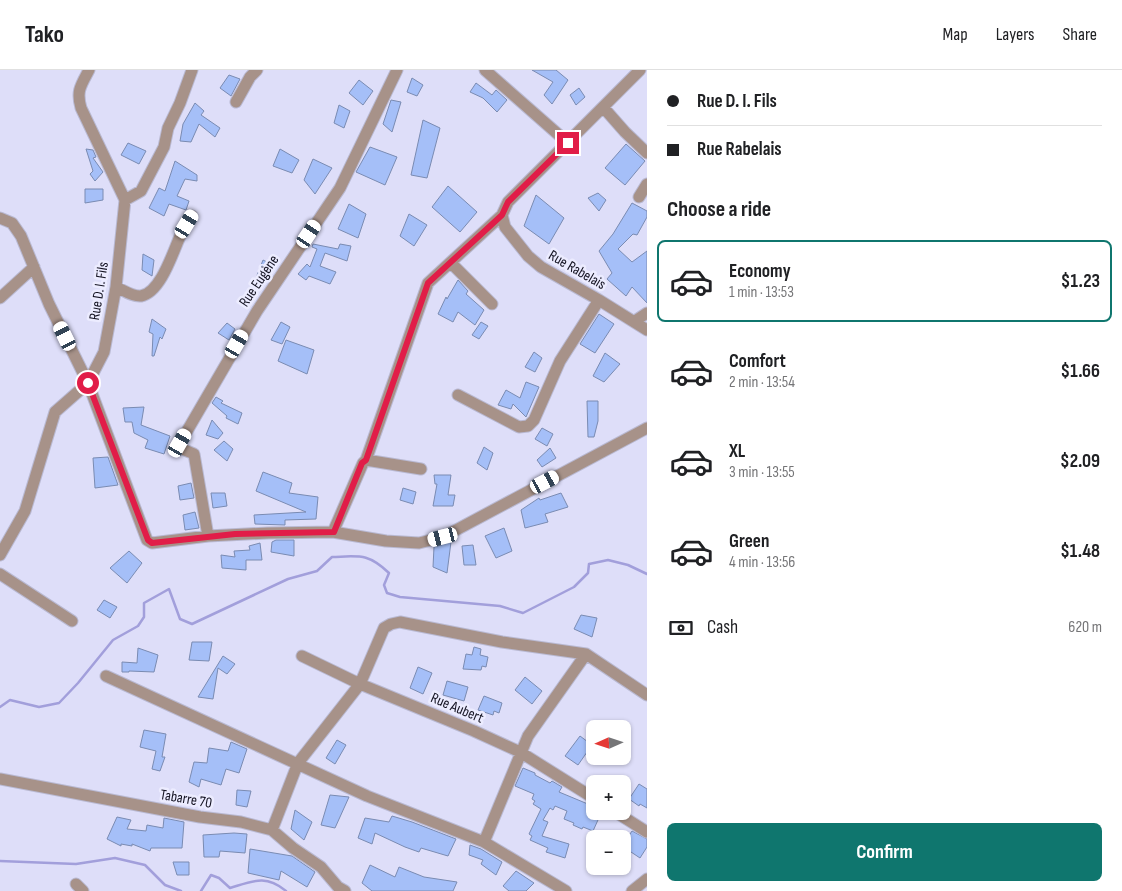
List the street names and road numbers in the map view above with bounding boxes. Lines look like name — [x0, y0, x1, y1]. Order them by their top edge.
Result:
street label: Rue Rabelais — [545, 246, 609, 294]
street label: Rue Eugène — [235, 251, 283, 311]
street label: Rue D. I. Fils — [85, 260, 113, 322]
street label: Rue Aubert — [428, 688, 487, 728]
street label: Tabarre 70 — [159, 785, 213, 813]

